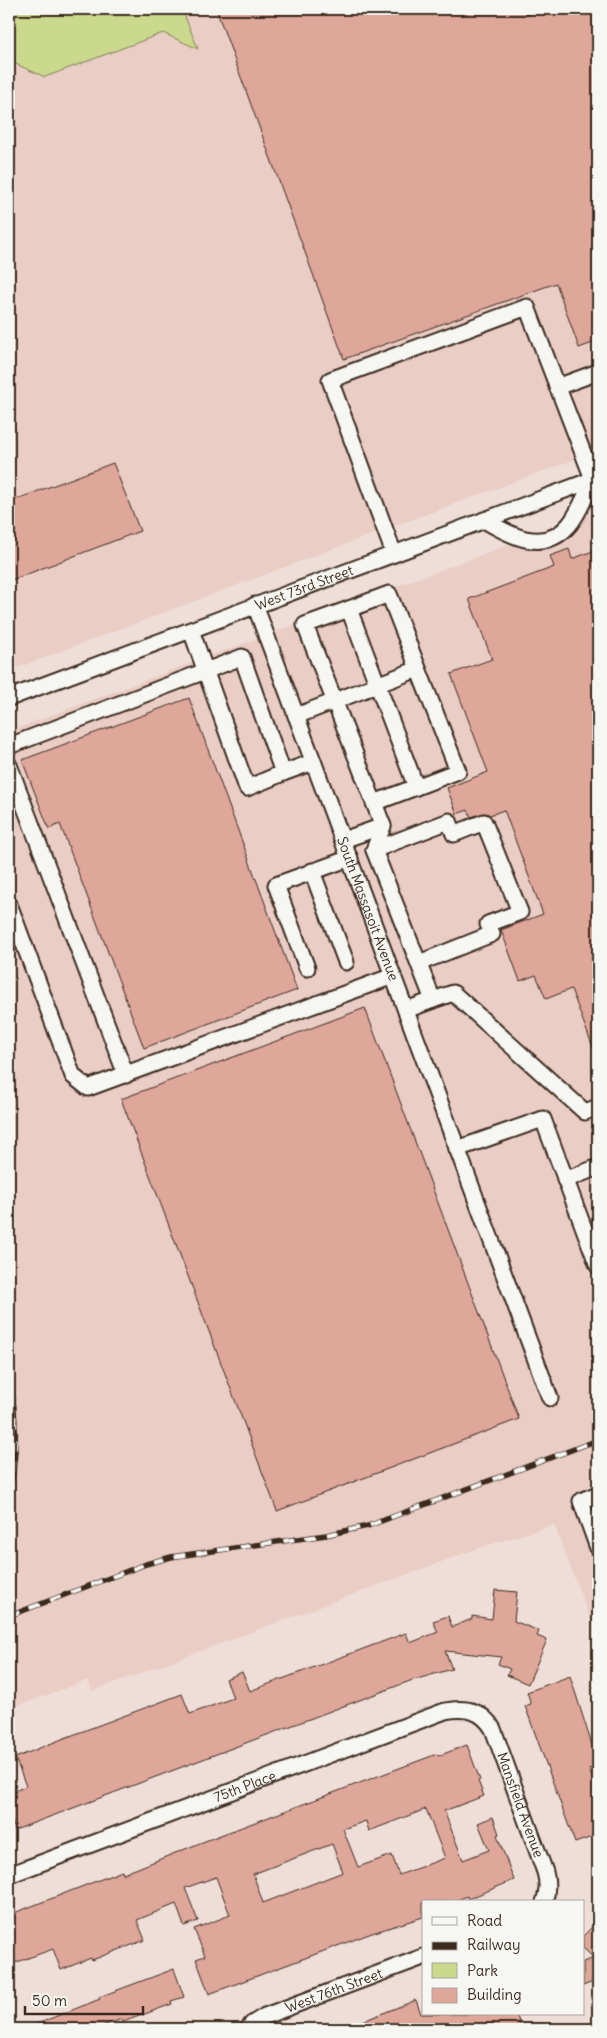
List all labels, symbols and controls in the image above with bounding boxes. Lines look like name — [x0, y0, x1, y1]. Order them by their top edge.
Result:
street label: West 73rd Street — [252, 561, 356, 614]
street label: South Massasoit Avenue — [333, 834, 403, 983]
street label: Mansfield Avenue — [493, 1750, 548, 1860]
street label: 75th Place — [211, 1766, 278, 1806]
legend — [422, 1900, 584, 2016]
text: Road — [467, 1911, 502, 1930]
text: Railway — [467, 1935, 521, 1954]
text: Park — [467, 1961, 498, 1980]
street label: West 76th Street — [283, 1964, 385, 2017]
scale bar — [25, 1983, 142, 2015]
text: Building — [467, 1985, 522, 2004]
text: 50 m — [32, 1991, 67, 2010]

